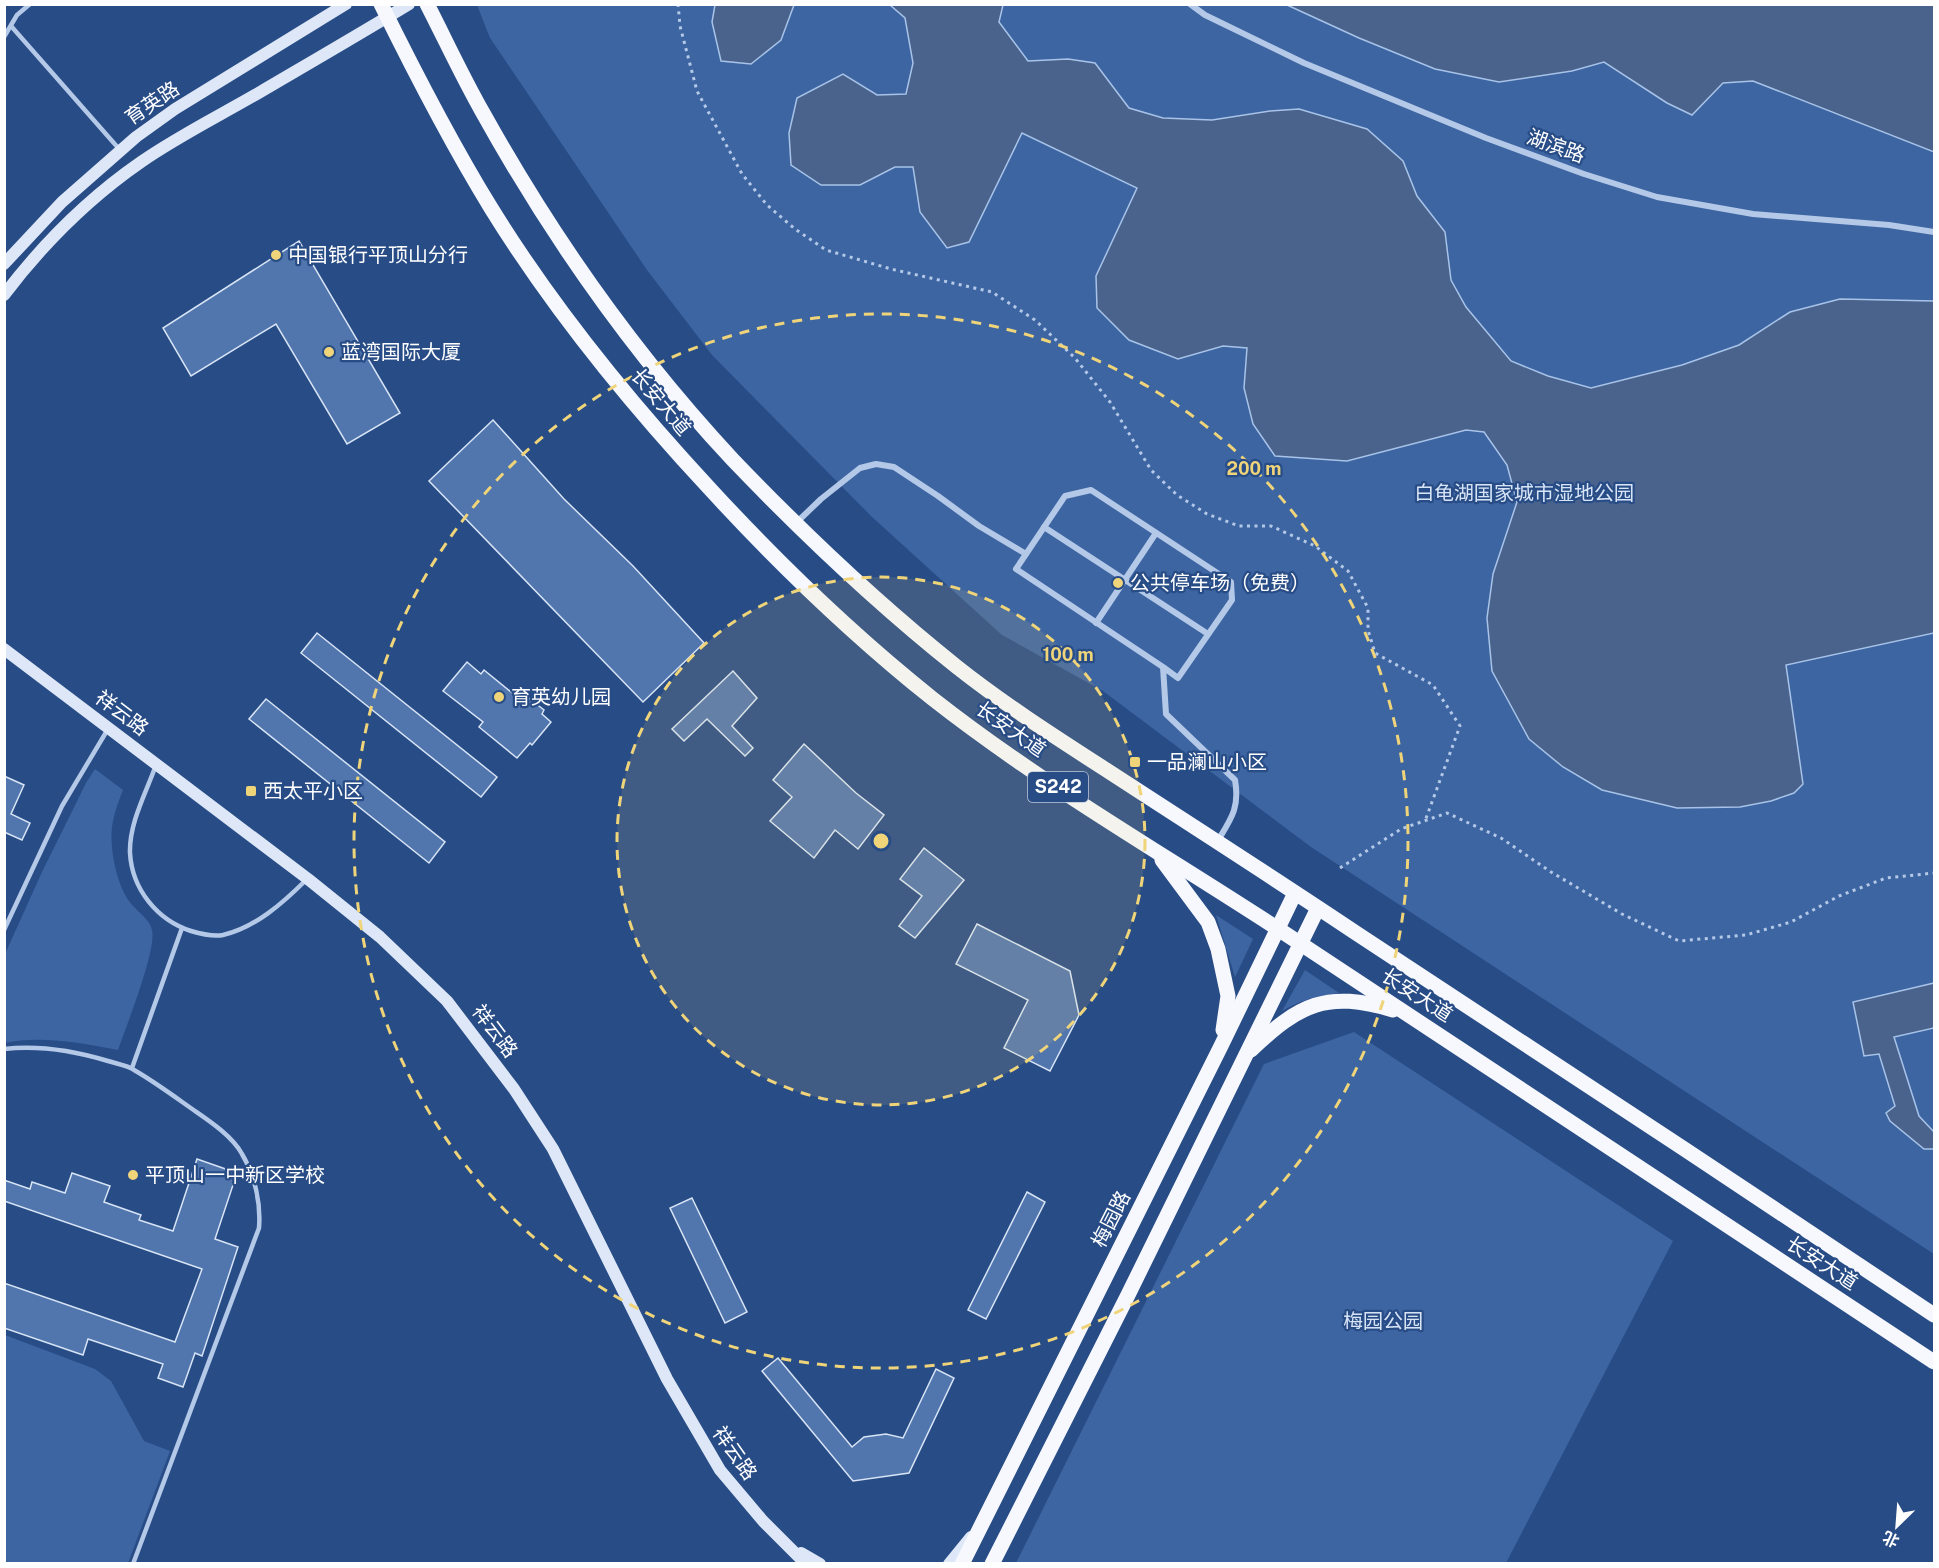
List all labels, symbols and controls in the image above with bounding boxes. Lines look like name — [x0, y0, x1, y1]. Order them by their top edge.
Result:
street label: 育英路 — [120, 76, 184, 130]
street label: 湖滨路 — [1524, 124, 1588, 168]
place label: 中国银行平顶山分行 — [288, 243, 468, 267]
marker: 中国银行平顶山分行 — [269, 248, 283, 262]
place label: 蓝湾国际大厦 — [341, 340, 461, 364]
marker: 蓝湾国际大厦 — [322, 345, 336, 359]
street label: 长安大道 — [626, 364, 696, 440]
text: 200 m — [1227, 458, 1281, 479]
park label: 白龟湖国家城市湿地公园 — [1414, 481, 1634, 505]
place label: 公共停车场（免费） — [1130, 571, 1310, 595]
marker: 公共停车场（免费） — [1111, 576, 1125, 590]
text: 100 m — [1042, 644, 1094, 665]
street label: 祥云路 — [91, 685, 153, 741]
place label: 育英幼儿园 — [511, 685, 611, 709]
marker: 育英幼儿园 — [492, 690, 506, 704]
street label: 长安大道 — [971, 696, 1051, 762]
place label: 一品澜山小区 — [1147, 750, 1267, 774]
marker: 一品澜山小区 — [1128, 755, 1142, 769]
road number: S242 — [1028, 772, 1088, 802]
place label: 西太平小区 — [263, 779, 363, 803]
marker: 西太平小区 — [244, 784, 258, 798]
centre of rings — [871, 831, 891, 851]
street label: 长安大道 — [1377, 963, 1457, 1027]
street label: 祥云路 — [467, 1000, 523, 1062]
place label: 平顶山一中新区学校 — [145, 1163, 325, 1187]
marker: 平顶山一中新区学校 — [126, 1168, 140, 1182]
street label: 梅园路 — [1087, 1187, 1135, 1251]
street label: 长安大道 — [1782, 1231, 1862, 1295]
park label: 梅园公园 — [1343, 1309, 1423, 1333]
street label: 祥云路 — [708, 1422, 762, 1484]
north arrow — [1867, 1496, 1927, 1556]
text: 北 — [1880, 1527, 1902, 1551]

